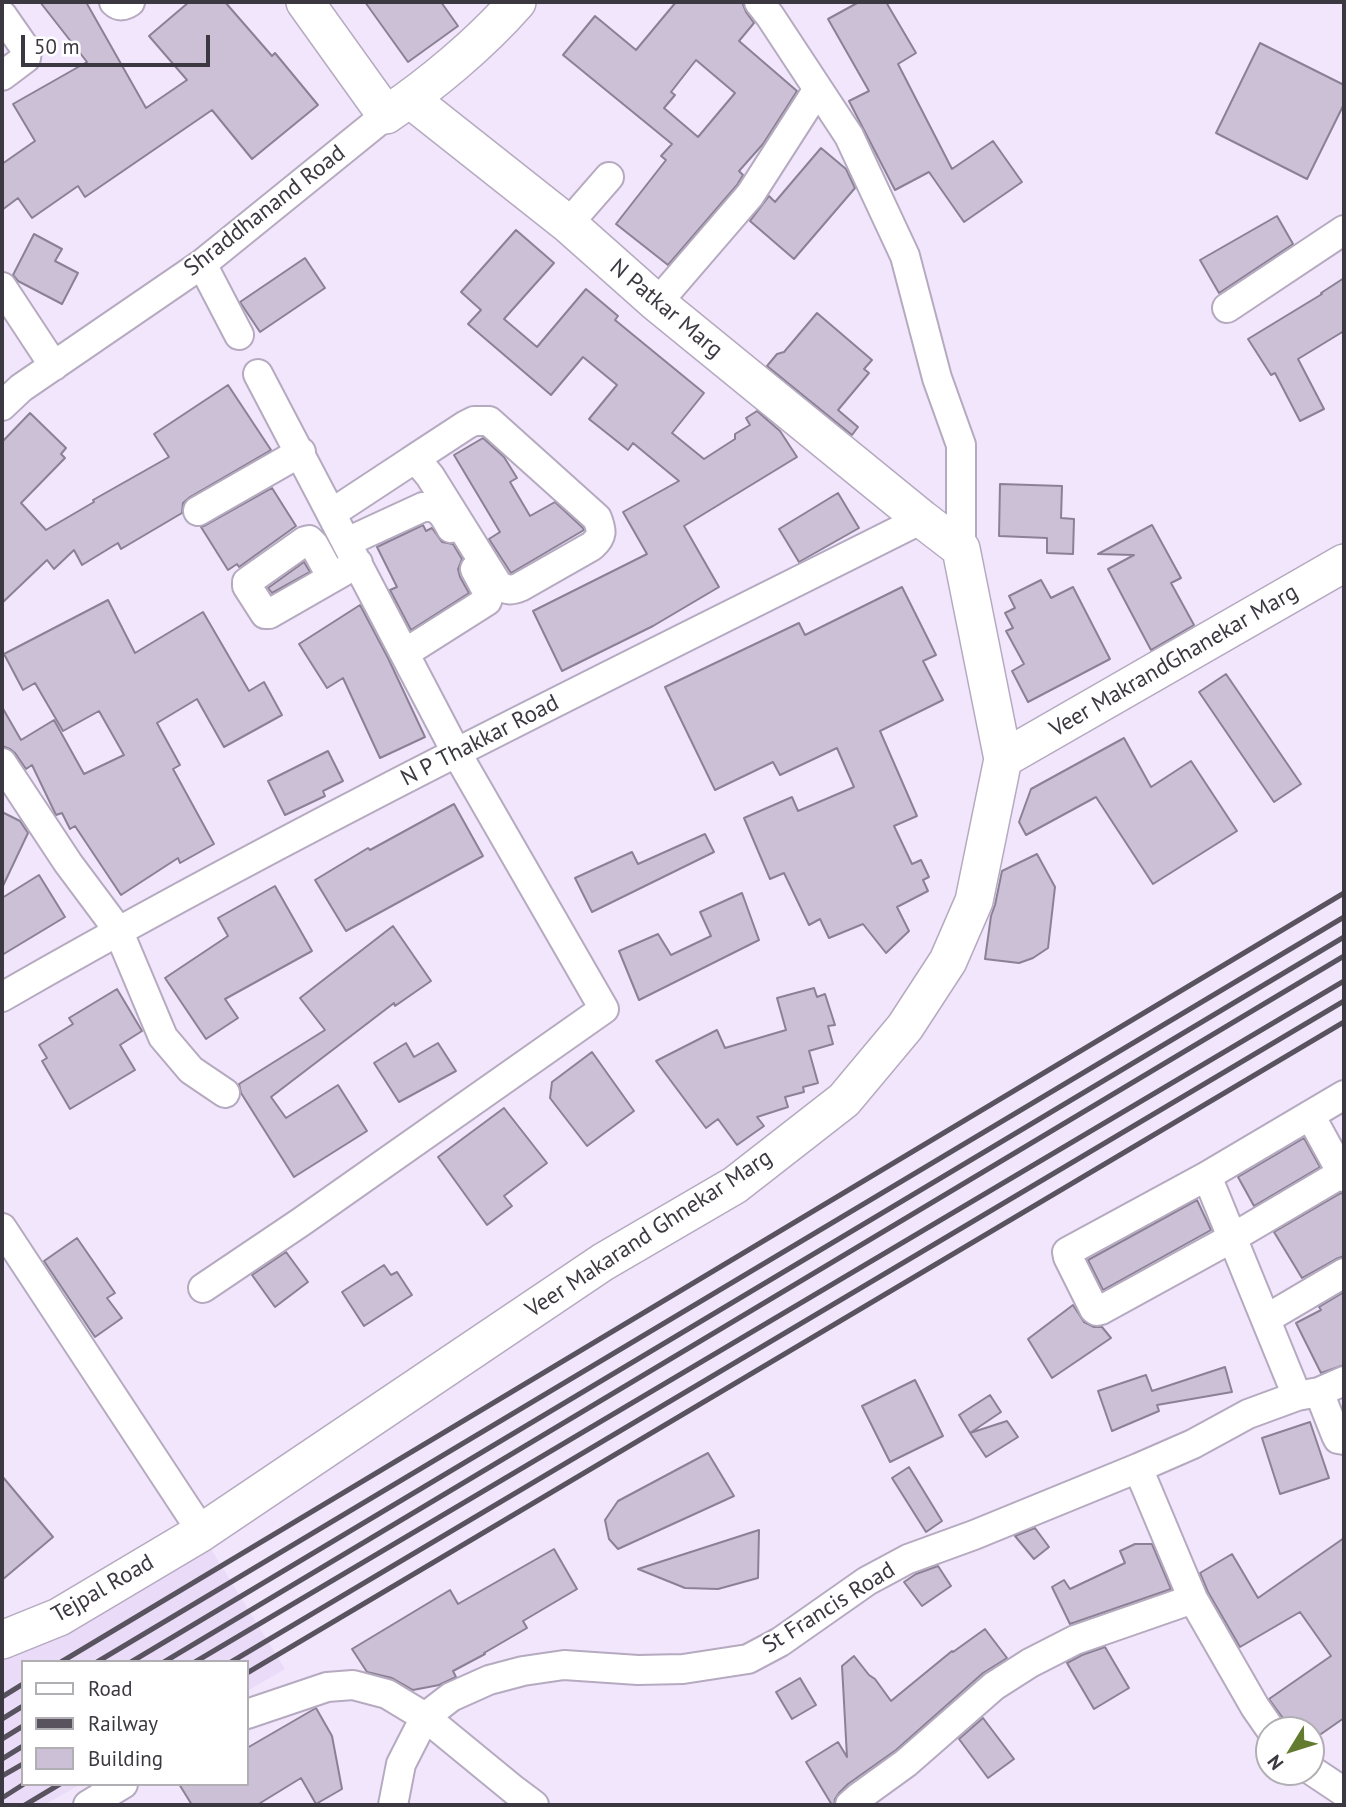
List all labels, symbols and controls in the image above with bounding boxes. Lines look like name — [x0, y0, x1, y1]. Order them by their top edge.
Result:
scale bar — [24, 21, 214, 65]
text: 50 m — [34, 33, 80, 60]
street label: Shraddhanand Road — [179, 140, 351, 282]
street label: N Patkar Marg — [604, 254, 728, 364]
street label: Veer MakrandGhanekar Marg — [1045, 579, 1303, 743]
street label: N P Thakkar Road — [396, 689, 564, 793]
street label: Veer Makarand Ghnekar Marg — [521, 1144, 777, 1324]
street label: Tejpal Road — [47, 1549, 159, 1629]
street label: St Francis Road — [758, 1556, 900, 1660]
legend — [21, 1660, 248, 1786]
text: Road — [88, 1675, 132, 1702]
text: Railway — [88, 1710, 158, 1737]
north arrow — [1255, 1716, 1325, 1786]
text: Building — [88, 1745, 163, 1772]
text: N — [1262, 1750, 1288, 1775]

